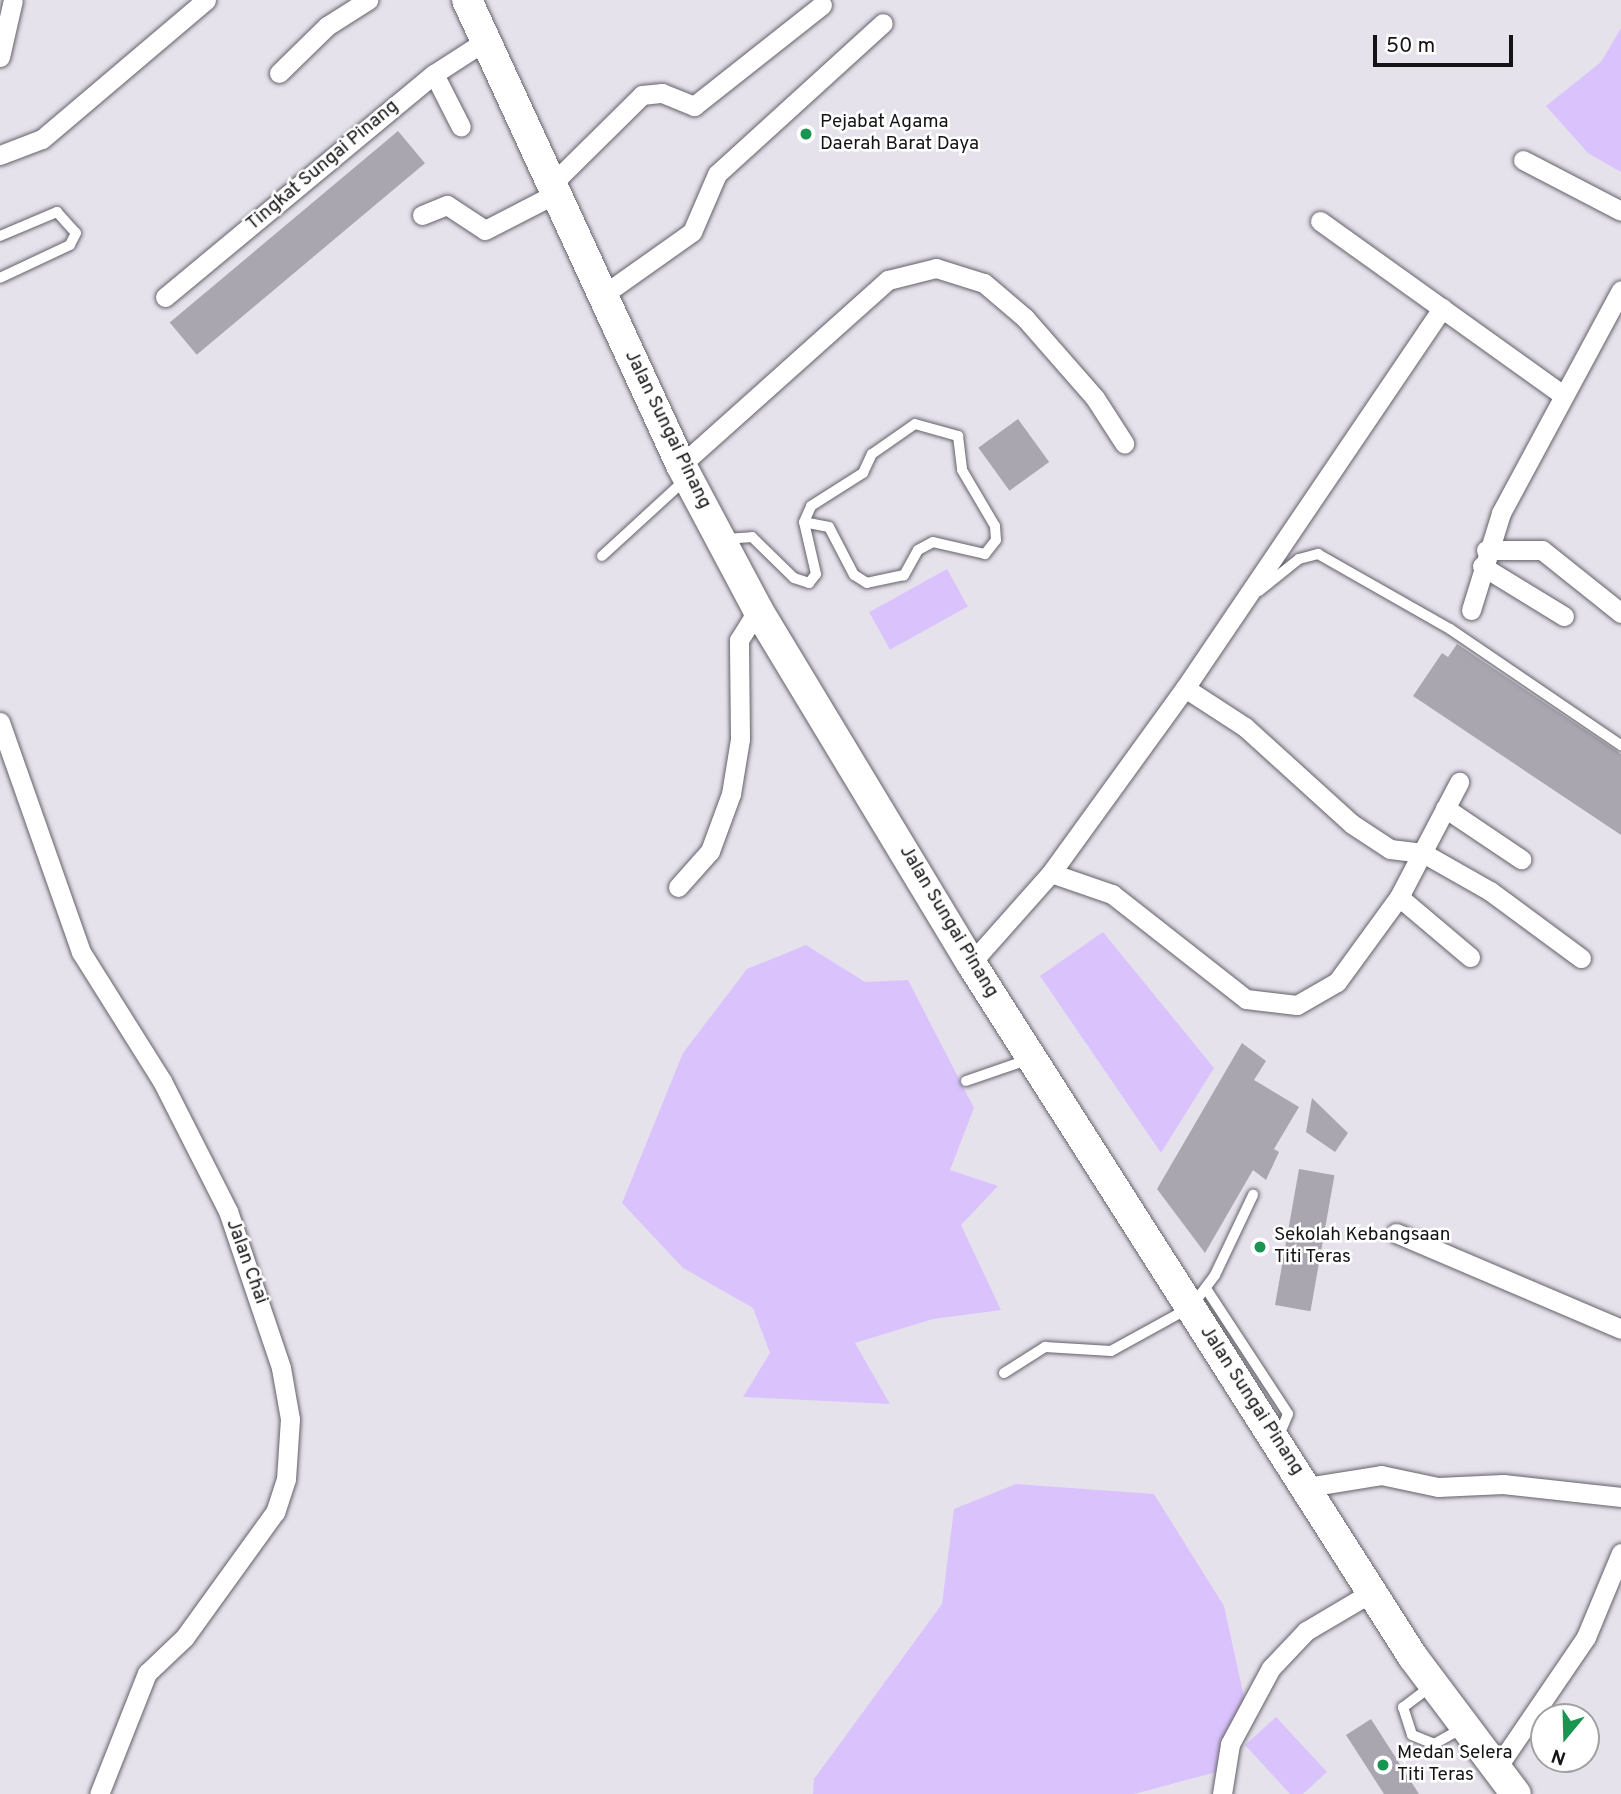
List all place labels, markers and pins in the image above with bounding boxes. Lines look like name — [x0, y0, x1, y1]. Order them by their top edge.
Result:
place label: Pejabat Agama Daerah Barat Daya — [820, 112, 979, 156]
marker: Pejabat Agama Daerah Barat Daya — [798, 126, 814, 142]
place label: Sekolah Kebangsaan Titi Teras — [1274, 1225, 1450, 1269]
marker: Sekolah Kebangsaan Titi Teras — [1252, 1239, 1268, 1255]
place label: Medan Selera Titi Teras — [1397, 1743, 1513, 1787]
marker: Medan Selera Titi Teras — [1375, 1757, 1391, 1773]

